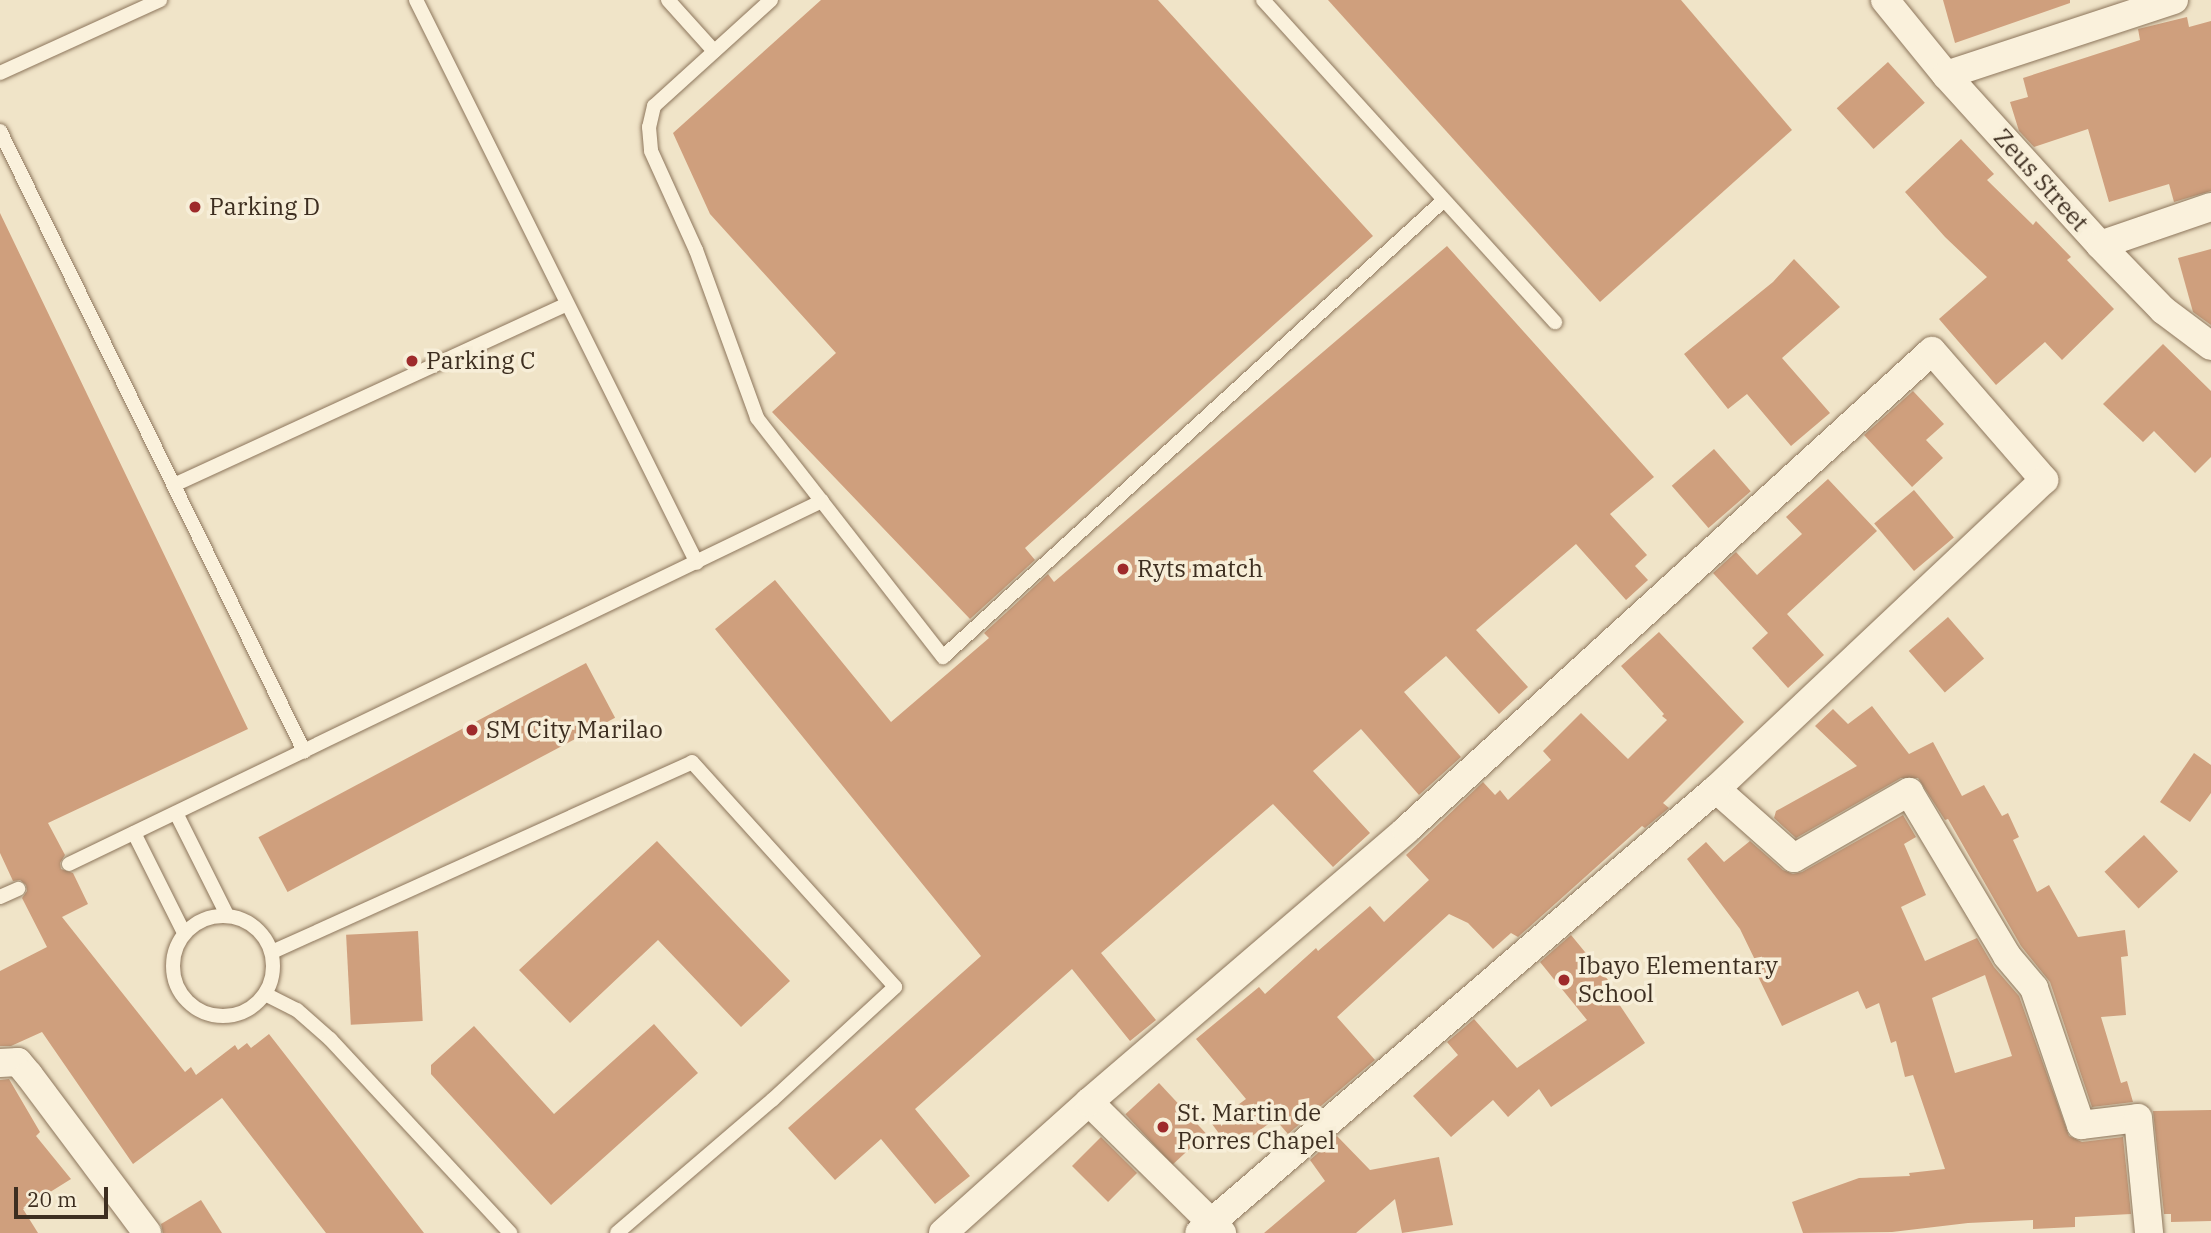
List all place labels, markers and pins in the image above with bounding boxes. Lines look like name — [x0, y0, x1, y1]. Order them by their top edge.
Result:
place label: Parking D — [209, 193, 320, 221]
marker: Parking D — [187, 199, 203, 215]
place label: Parking C — [426, 347, 535, 375]
marker: Parking C — [404, 353, 420, 369]
place label: Ryts match — [1137, 555, 1263, 583]
marker: Ryts match — [1115, 561, 1131, 577]
place label: SM City Marilao — [486, 716, 663, 744]
marker: SM City Marilao — [464, 722, 480, 738]
place label: Ibayo Elementary School — [1578, 952, 1778, 1008]
marker: Ibayo Elementary School — [1556, 972, 1572, 988]
place label: St. Martin de Porres Chapel — [1177, 1099, 1335, 1155]
marker: St. Martin de Porres Chapel — [1155, 1119, 1171, 1135]

